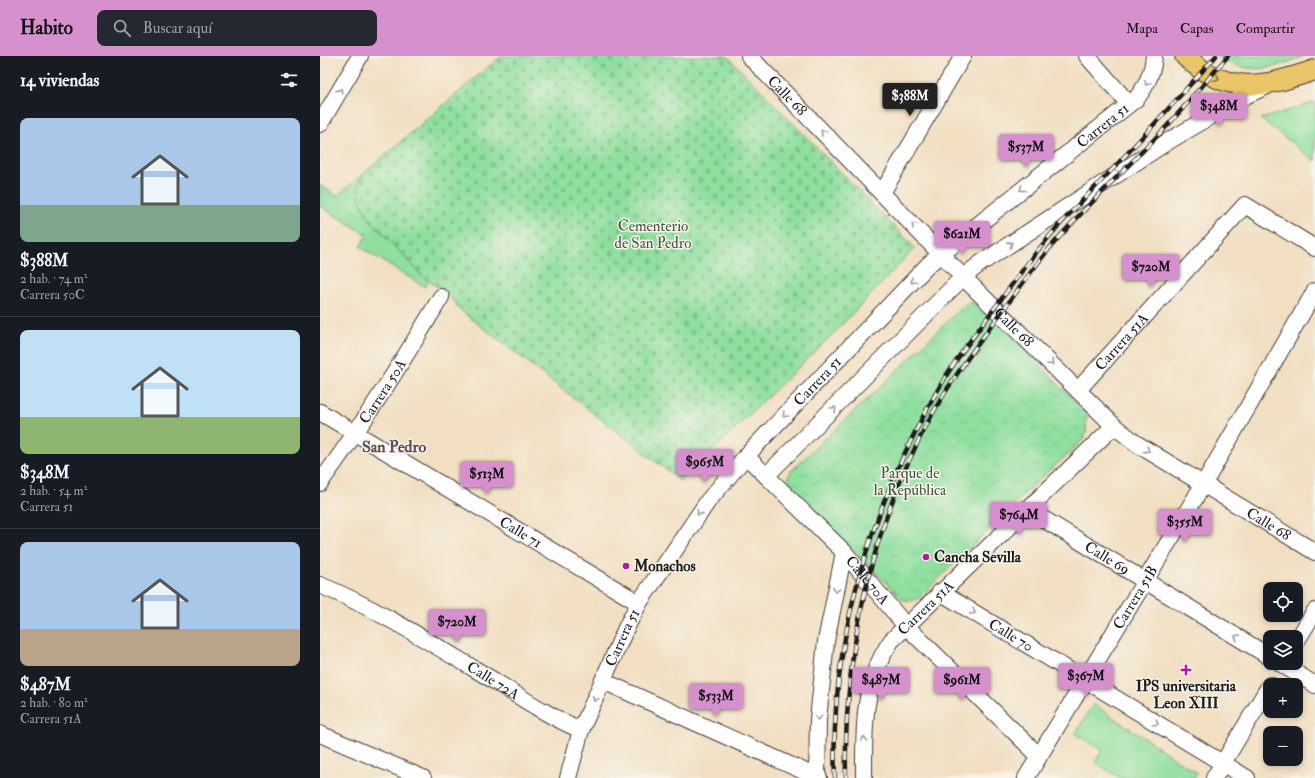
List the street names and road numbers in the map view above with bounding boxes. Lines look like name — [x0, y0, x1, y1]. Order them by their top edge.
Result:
street label: Calle 68 — [763, 72, 811, 120]
street label: Carrera 51 — [1073, 99, 1133, 152]
street label: Calle 68 — [989, 304, 1038, 351]
street label: Carrera 51A — [1091, 309, 1153, 375]
street label: Carrera 51 — [790, 353, 846, 410]
street label: Carrera 50A — [355, 355, 411, 428]
street label: Calle 68 — [1243, 504, 1294, 545]
street label: Calle 71 — [496, 513, 545, 553]
street label: Calle 69 — [1081, 537, 1133, 579]
street label: Calle 70A — [841, 552, 894, 609]
street label: Carrera 51B — [1109, 562, 1162, 633]
street label: Carrera 51A — [894, 576, 958, 640]
street label: Carrera 51 — [601, 606, 644, 669]
street label: Calle 70 — [985, 615, 1037, 656]
street label: Calle 72A — [463, 658, 523, 705]

